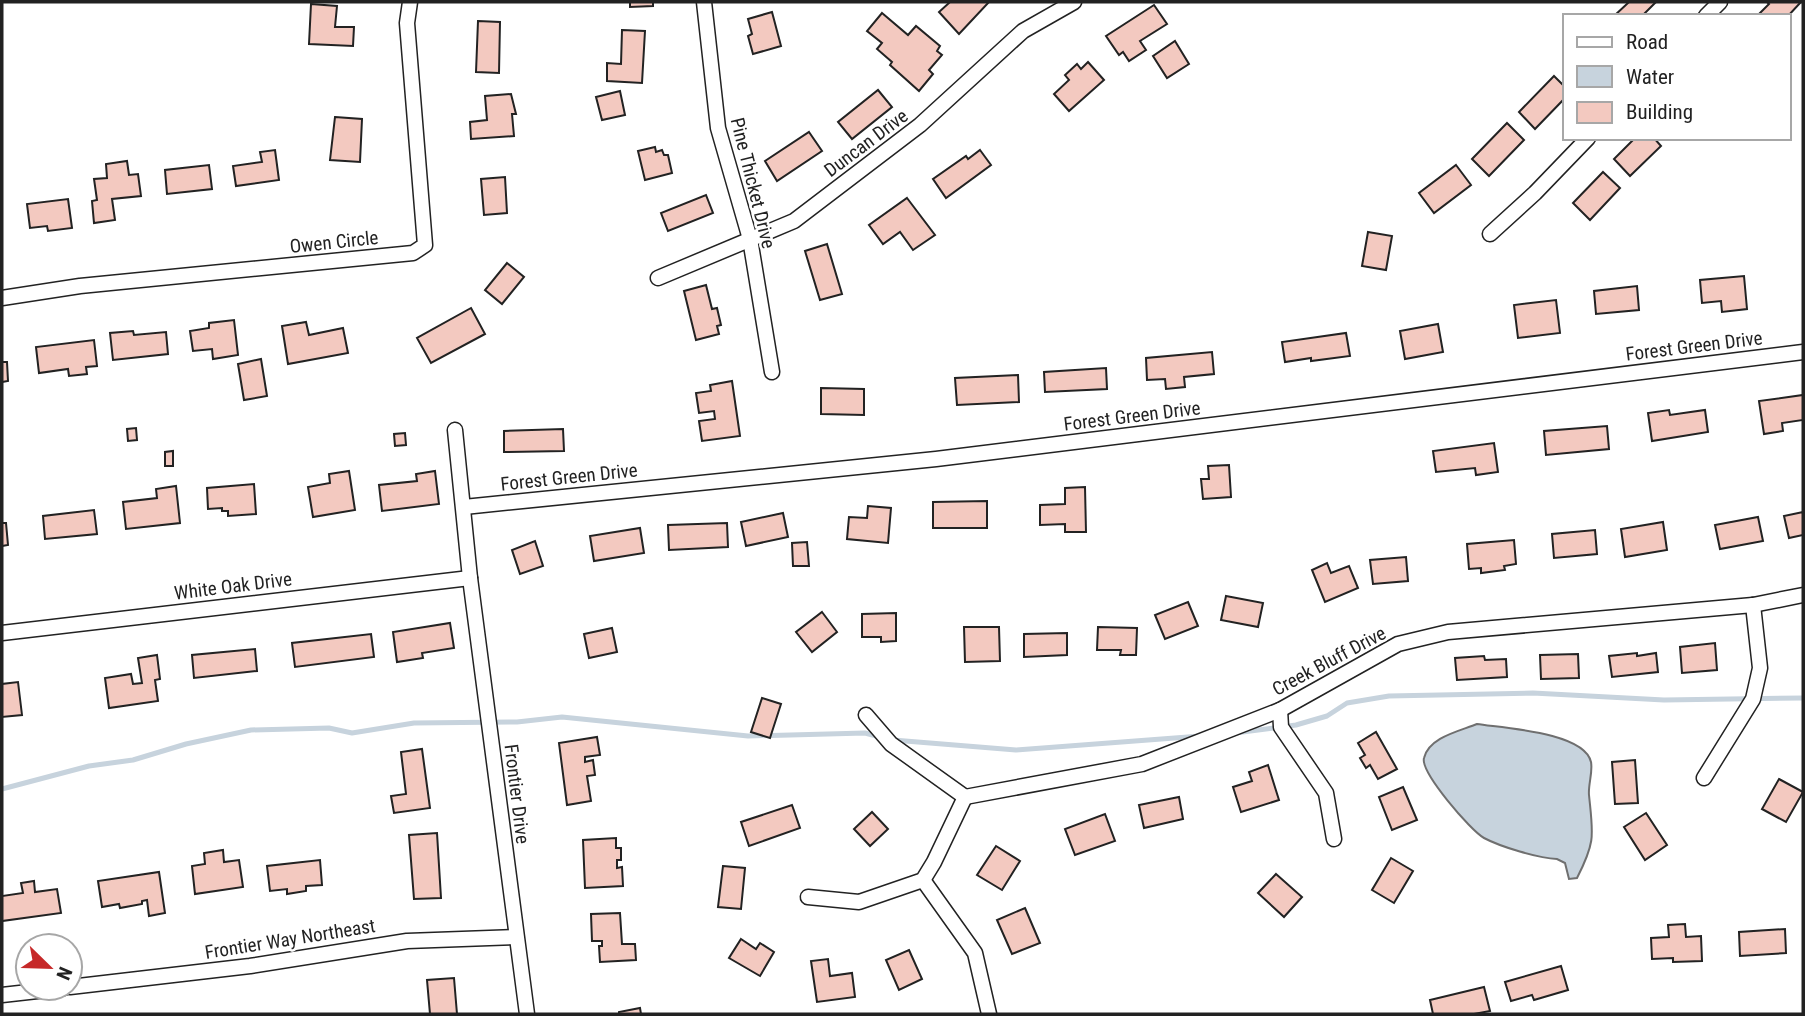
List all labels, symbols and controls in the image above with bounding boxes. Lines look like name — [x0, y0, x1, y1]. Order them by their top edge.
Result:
legend — [1563, 14, 1791, 140]
text: Road — [1626, 30, 1668, 54]
text: Water — [1626, 65, 1674, 89]
text: Building — [1626, 100, 1693, 124]
street label: Duncan Drive — [820, 104, 912, 182]
street label: Pine Thicket Drive — [726, 115, 780, 251]
street label: Owen Circle — [289, 226, 380, 258]
street label: Forest Green Drive — [1624, 326, 1764, 366]
street label: Forest Green Drive — [1062, 396, 1202, 436]
street label: Forest Green Drive — [499, 458, 639, 496]
street label: White Oak Drive — [173, 567, 293, 605]
street label: Creek Bluff Drive — [1268, 621, 1390, 701]
street label: Frontier Drive — [499, 743, 535, 845]
street label: Frontier Way Northeast — [203, 914, 377, 964]
north arrow — [14, 932, 84, 1002]
text: N — [51, 964, 77, 983]

